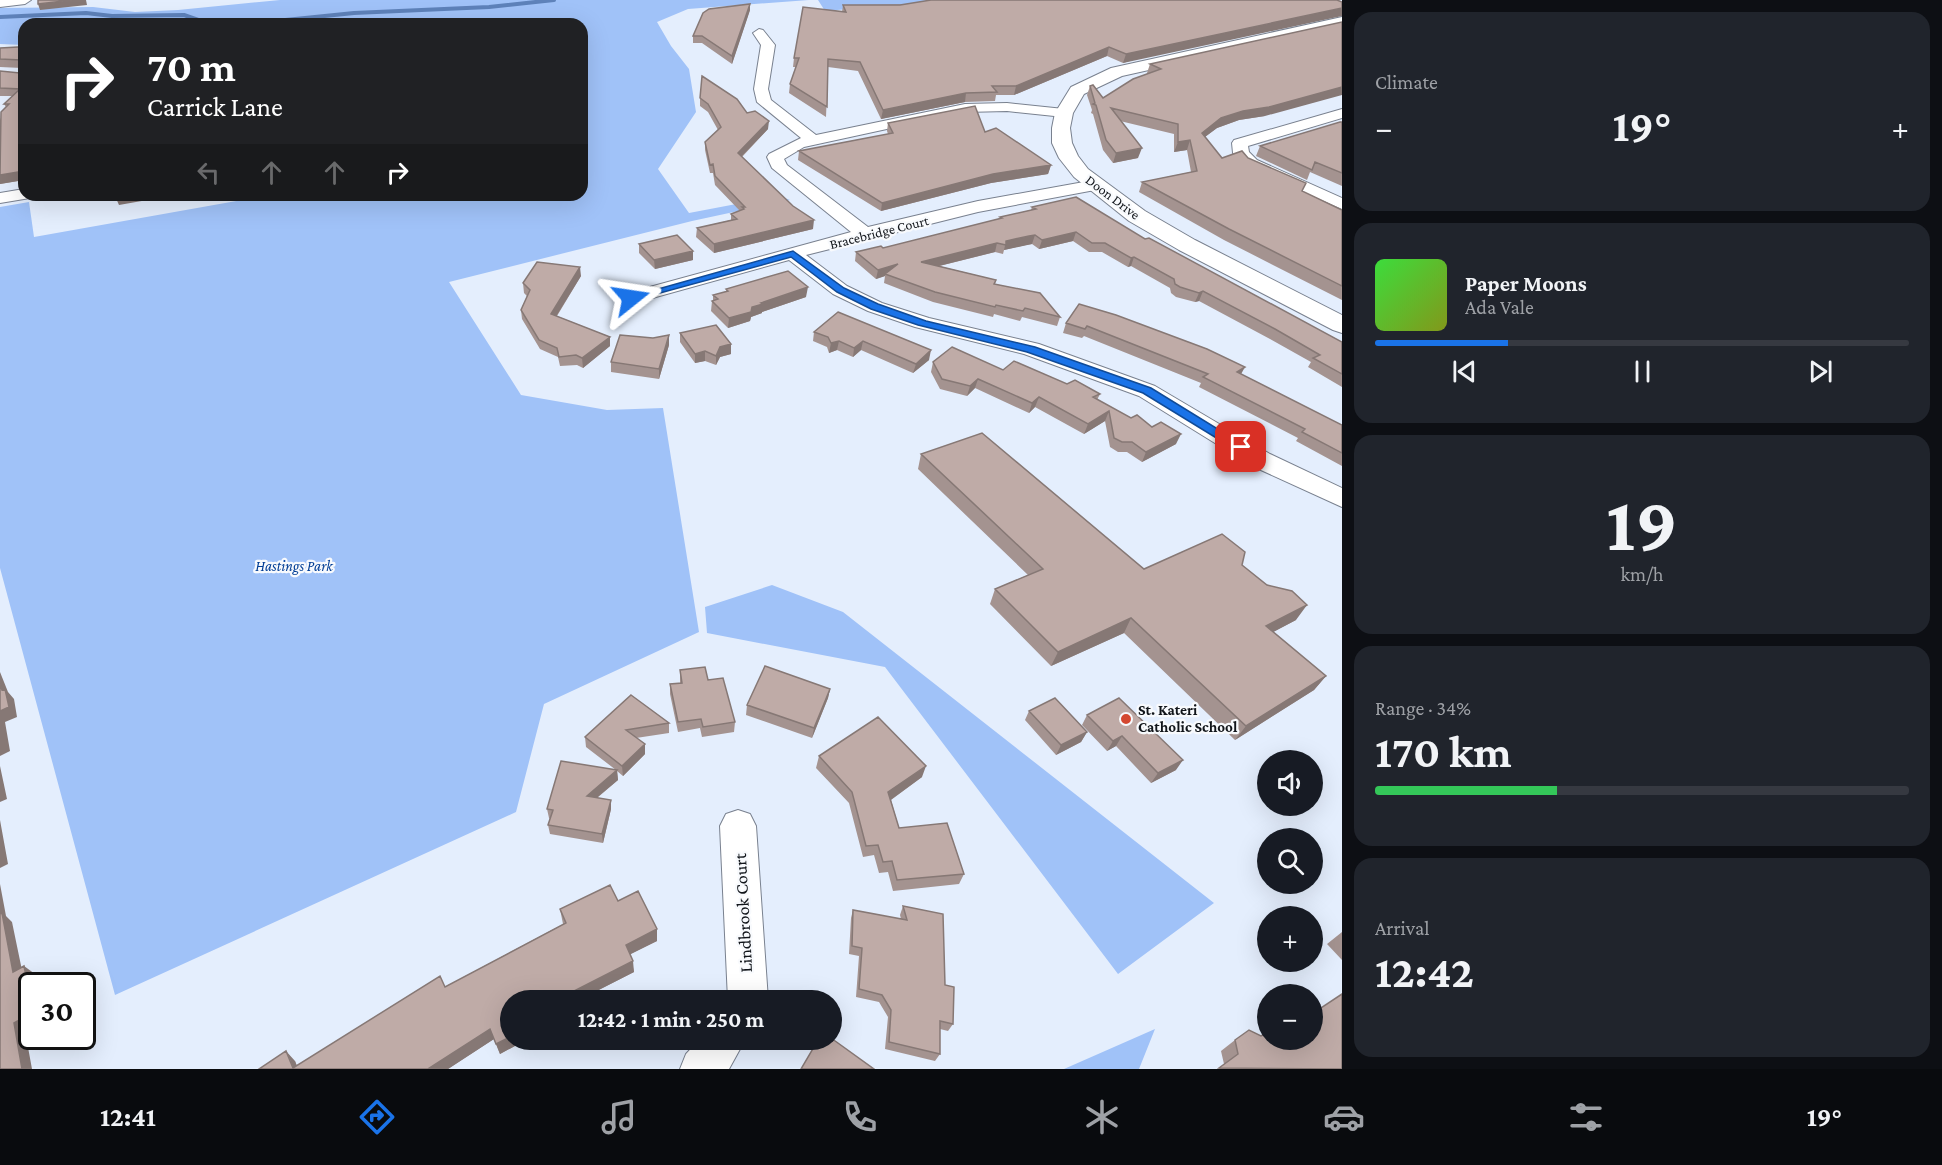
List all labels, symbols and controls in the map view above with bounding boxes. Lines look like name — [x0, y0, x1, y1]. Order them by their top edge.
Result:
icon: right — [48, 42, 126, 120]
text: 70 m — [147, 43, 236, 90]
text: Climate — [1375, 71, 1438, 93]
text: Carrick Lane — [147, 92, 283, 122]
text: 19° — [1613, 101, 1671, 151]
text: − — [1375, 109, 1392, 146]
text: + — [1892, 109, 1909, 146]
icon: left — [192, 156, 225, 189]
icon: ahead — [255, 156, 288, 189]
icon: ahead — [318, 156, 351, 189]
icon: right — [381, 156, 414, 189]
street label: Doon Drive — [1083, 171, 1143, 223]
street label: Bracebridge Court — [828, 212, 931, 252]
position arrow — [599, 266, 663, 330]
text: Paper Moons — [1465, 271, 1587, 296]
text: Ada Vale — [1465, 296, 1534, 318]
icon: previous — [1448, 355, 1481, 388]
icon: pause — [1626, 355, 1659, 388]
icon: next — [1804, 355, 1837, 388]
pin — [1215, 421, 1266, 472]
icon: arrive — [1224, 430, 1257, 463]
text: 19 — [1606, 480, 1678, 567]
park label: Hastings Park — [255, 558, 334, 575]
text: km/h — [1620, 563, 1664, 585]
text: Range · 34% — [1375, 697, 1471, 719]
place label: St. Kateri Catholic School — [1138, 702, 1238, 735]
marker: St. Kateri Catholic School — [1119, 712, 1133, 726]
text: 170 km — [1375, 727, 1512, 777]
map controls — [1257, 750, 1323, 1050]
button: sound — [1257, 750, 1323, 816]
button: search — [1257, 828, 1323, 894]
street label: Lindbrook Court — [730, 852, 756, 973]
button: + — [1257, 906, 1323, 972]
text: Arrival — [1375, 917, 1429, 939]
text: 12:42 — [1375, 947, 1474, 997]
speed limit sign: 30 — [18, 972, 96, 1050]
button: − — [1257, 984, 1323, 1050]
text: 12:42 · 1 min · 250 m — [578, 1007, 764, 1032]
icon: directions — [356, 1096, 398, 1138]
icon: music — [598, 1096, 640, 1138]
icon: phone — [839, 1096, 881, 1138]
icon: climate — [1081, 1096, 1123, 1138]
icon: car — [1323, 1096, 1365, 1138]
icon: filters — [1565, 1096, 1607, 1138]
text: 12:41 — [100, 1102, 156, 1132]
text: 19° — [1807, 1102, 1842, 1132]

